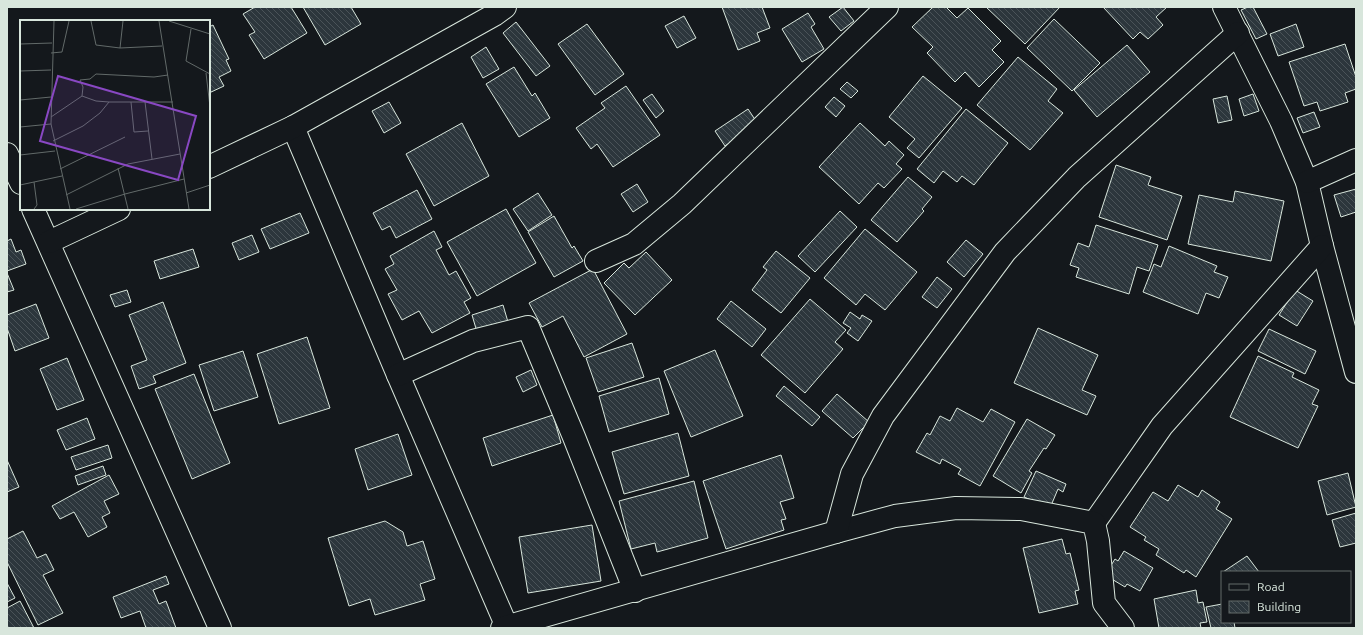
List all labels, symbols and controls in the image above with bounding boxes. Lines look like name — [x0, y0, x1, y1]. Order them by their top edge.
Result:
inset map — [20, 20, 210, 210]
legend — [1221, 571, 1351, 623]
text: Road — [1257, 580, 1285, 593]
text: Building — [1257, 600, 1301, 613]

